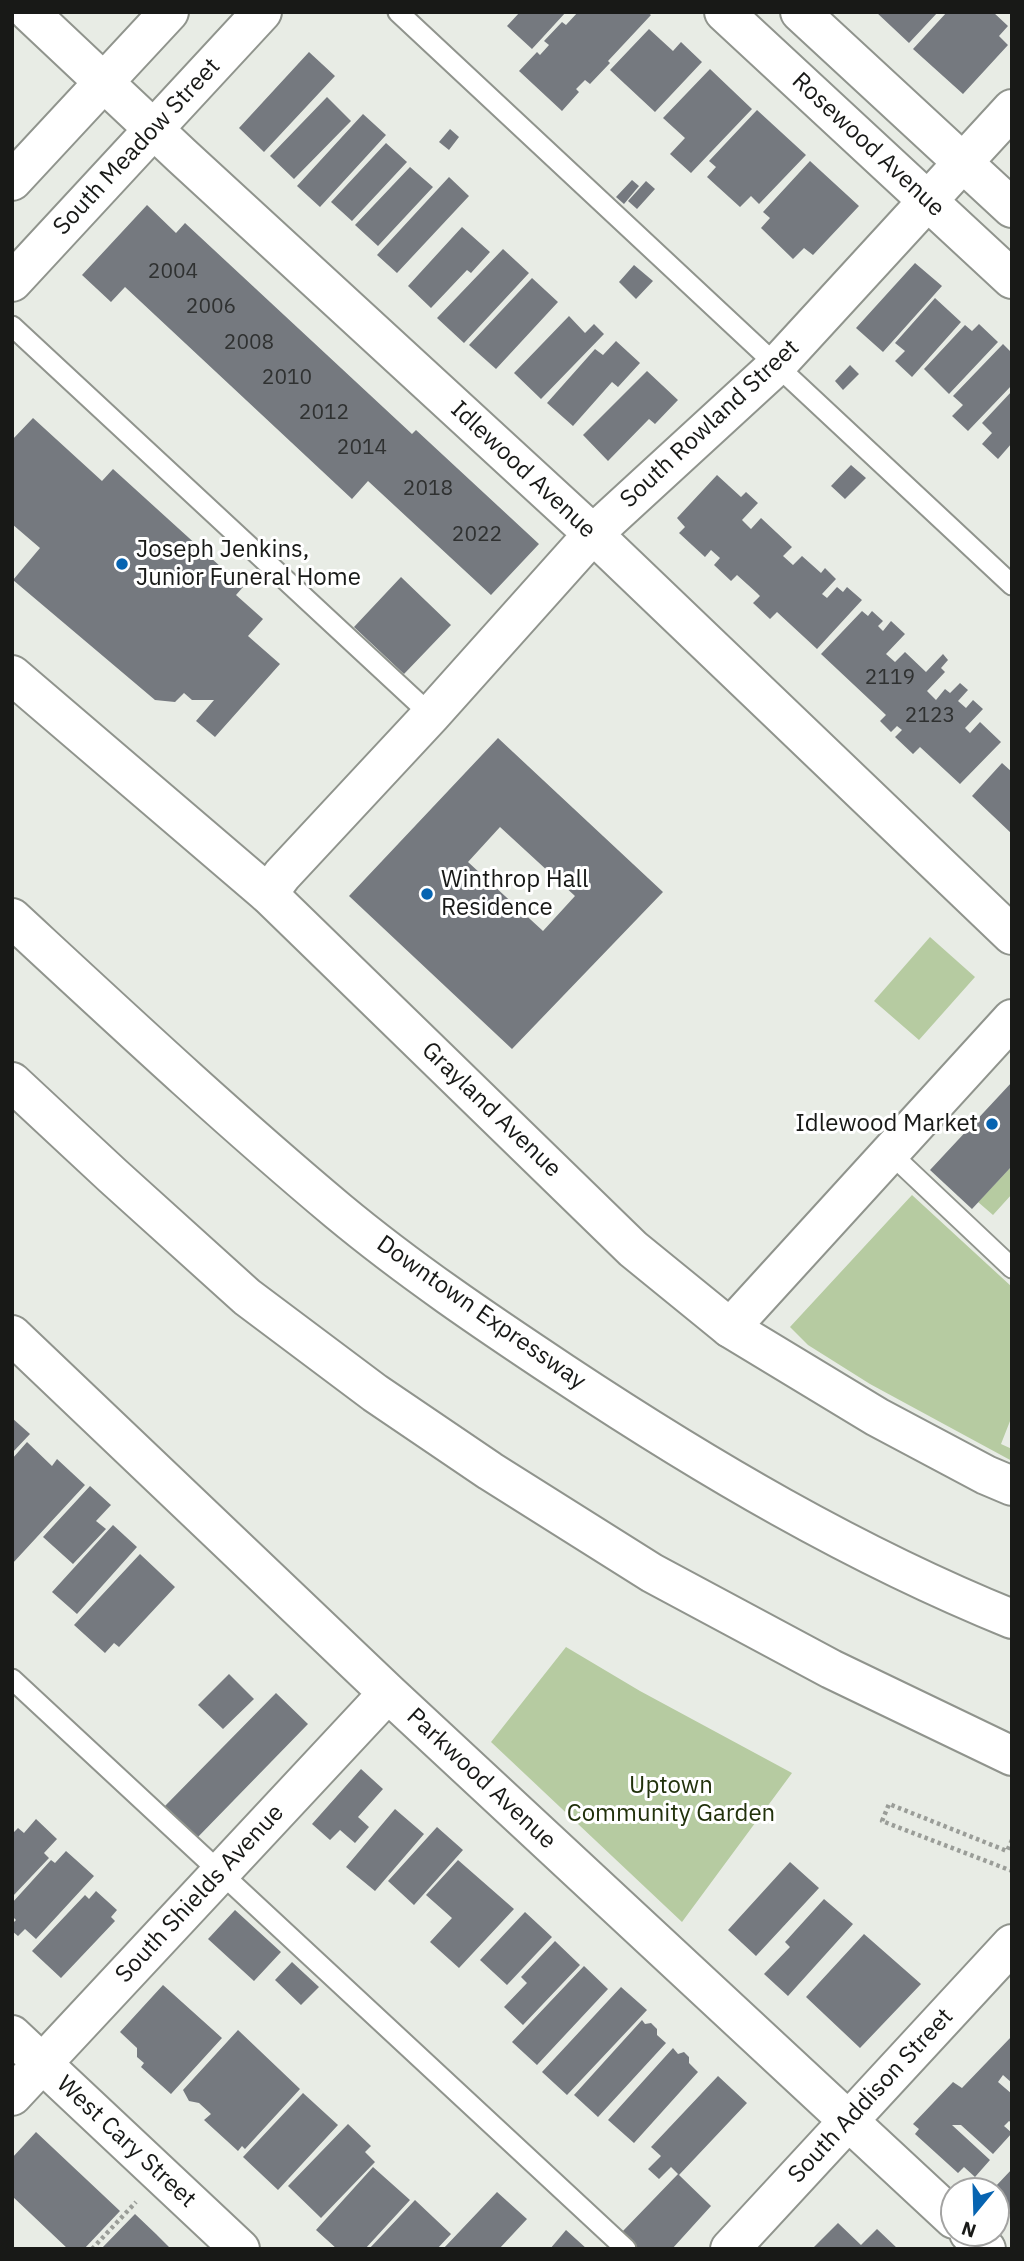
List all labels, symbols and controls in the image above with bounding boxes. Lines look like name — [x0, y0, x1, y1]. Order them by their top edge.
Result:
street label: South Meadow Street — [48, 53, 226, 241]
street label: Rosewood Avenue — [786, 67, 950, 223]
house number: 2004 — [148, 259, 198, 285]
house number: 2006 — [186, 294, 236, 320]
house number: 2008 — [224, 330, 274, 356]
street label: South Rowland Street — [615, 334, 805, 514]
house number: 2010 — [262, 365, 312, 391]
street label: Idlewood Avenue — [444, 395, 602, 545]
house number: 2012 — [299, 400, 349, 426]
house number: 2014 — [337, 435, 387, 461]
house number: 2018 — [403, 476, 453, 502]
house number: 2022 — [452, 522, 502, 548]
place label: Joseph Jenkins, Junior Funeral Home — [136, 536, 361, 592]
marker: Joseph Jenkins, Junior Funeral Home — [114, 556, 130, 572]
house number: 2119 — [865, 665, 915, 691]
house number: 2123 — [905, 703, 955, 729]
place label: Winthrop Hall Residence — [441, 866, 589, 922]
marker: Winthrop Hall Residence — [419, 886, 435, 902]
street label: Grayland Avenue — [415, 1036, 567, 1184]
place label: Idlewood Market — [795, 1110, 978, 1138]
marker: Idlewood Market — [984, 1116, 1000, 1132]
street label: Downtown Expressway — [371, 1230, 591, 1396]
street label: Parkwood Avenue — [400, 1702, 562, 1856]
park label: Uptown Community Garden — [567, 1772, 775, 1828]
street label: South Shields Avenue — [110, 1799, 290, 1989]
street label: South Addison Street — [783, 2003, 959, 2189]
street label: West Cary Street — [50, 2070, 202, 2214]
north arrow — [940, 2177, 1010, 2247]
text: N — [958, 2216, 979, 2244]

